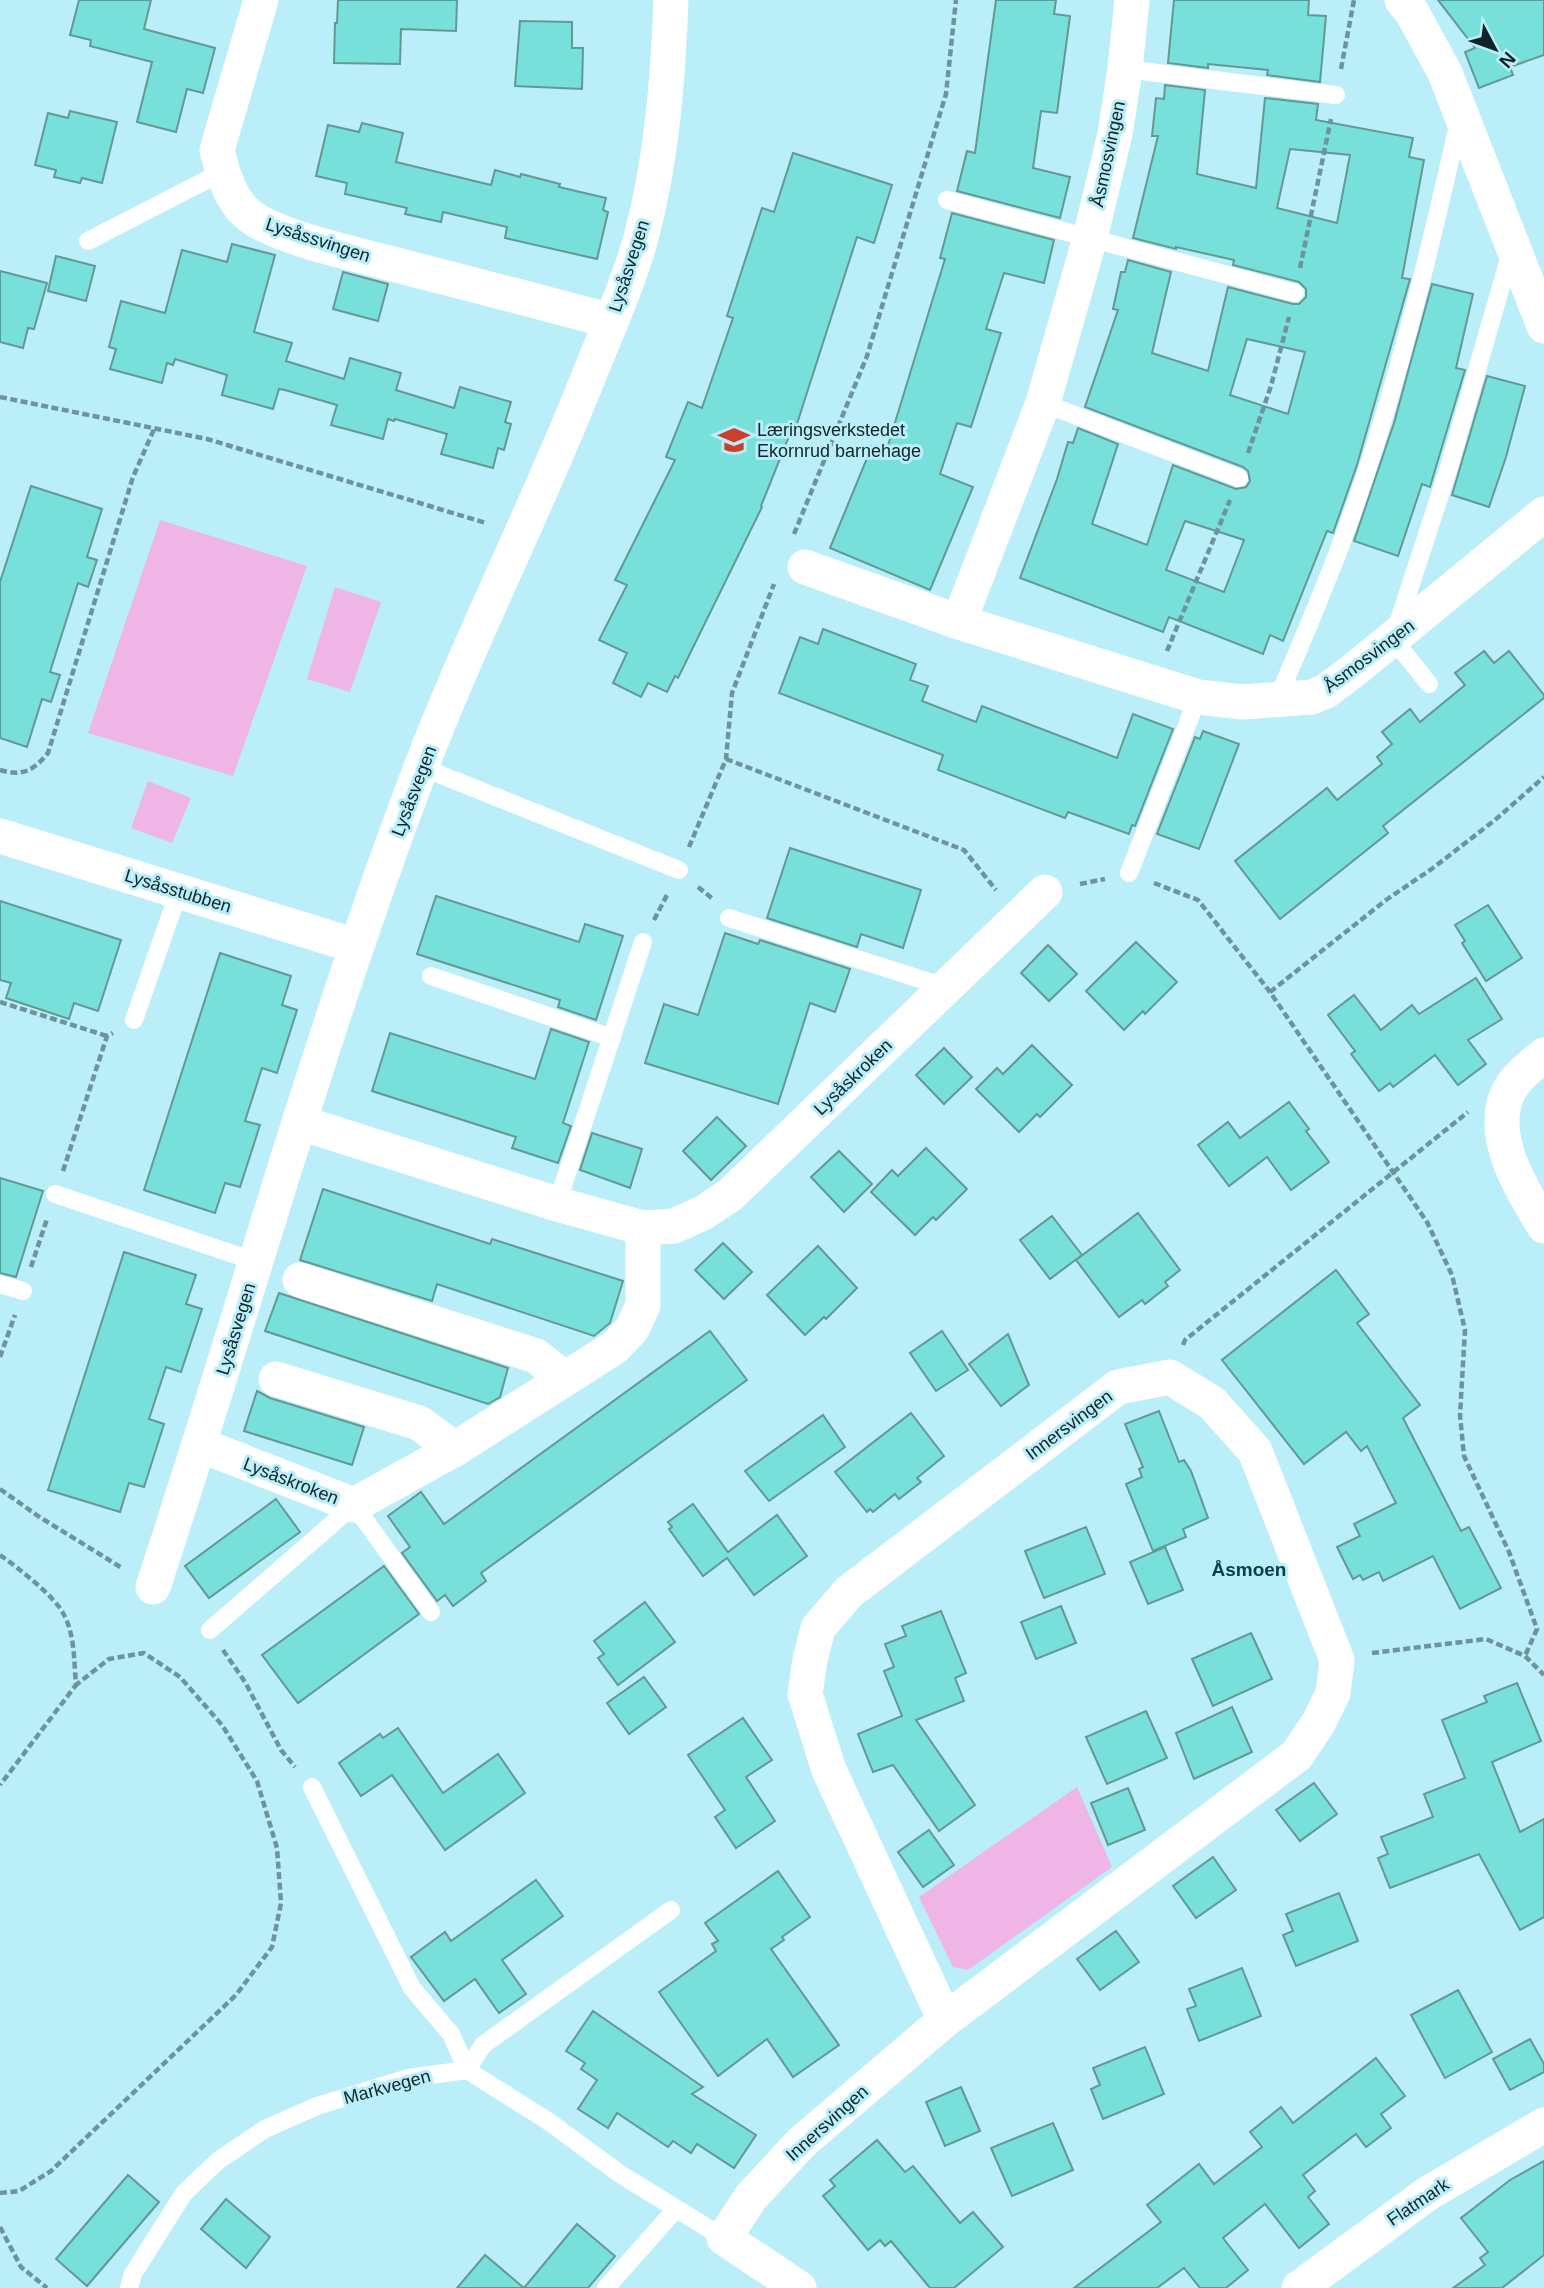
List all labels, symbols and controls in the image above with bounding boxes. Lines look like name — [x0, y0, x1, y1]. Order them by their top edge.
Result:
north arrow — [1460, 14, 1530, 84]
text: N — [1495, 48, 1520, 72]
street label: Åsmosvingen — [1087, 99, 1129, 209]
street label: Lysåssvingen — [263, 214, 373, 266]
street label: Lysåsvegen — [605, 218, 653, 314]
place label: Læringsverkstedet Ekornrud barnehage — [757, 420, 921, 461]
school or university icon: Læringsverkstedet Ekornrud barnehage — [717, 423, 751, 457]
street label: Åsmosvingen — [1320, 615, 1418, 697]
street label: Lysåsvegen — [388, 743, 440, 839]
street label: Lysåsstubben — [122, 865, 234, 917]
street label: Lysåskroken — [810, 1035, 896, 1119]
street label: Lysåsvegen — [212, 1280, 260, 1378]
street label: Innersvingen — [1022, 1386, 1116, 1464]
street label: Lysåskroken — [241, 1454, 341, 1508]
district label: Åsmoen — [1212, 1559, 1286, 1580]
street label: Markvegen — [341, 2066, 433, 2108]
street label: Innersvingen — [782, 2081, 872, 2165]
street label: Flatmark — [1383, 2174, 1453, 2230]

